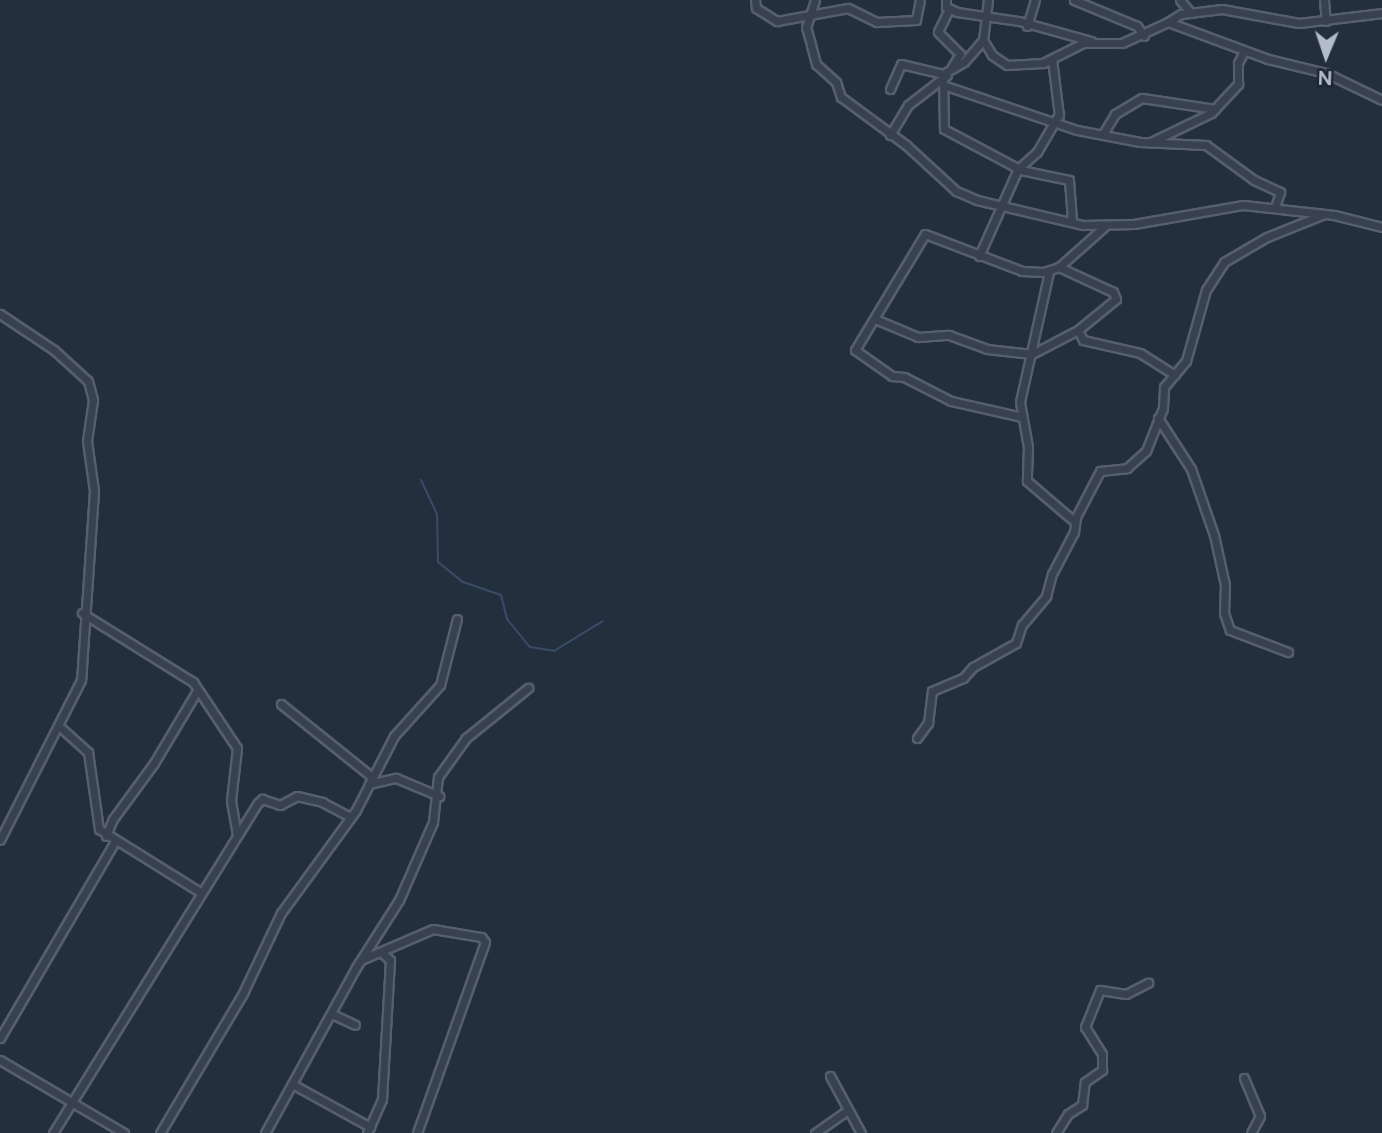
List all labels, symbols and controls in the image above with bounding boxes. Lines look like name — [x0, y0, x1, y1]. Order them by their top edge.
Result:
north arrow — [1291, 21, 1361, 91]
text: N — [1318, 66, 1333, 89]

